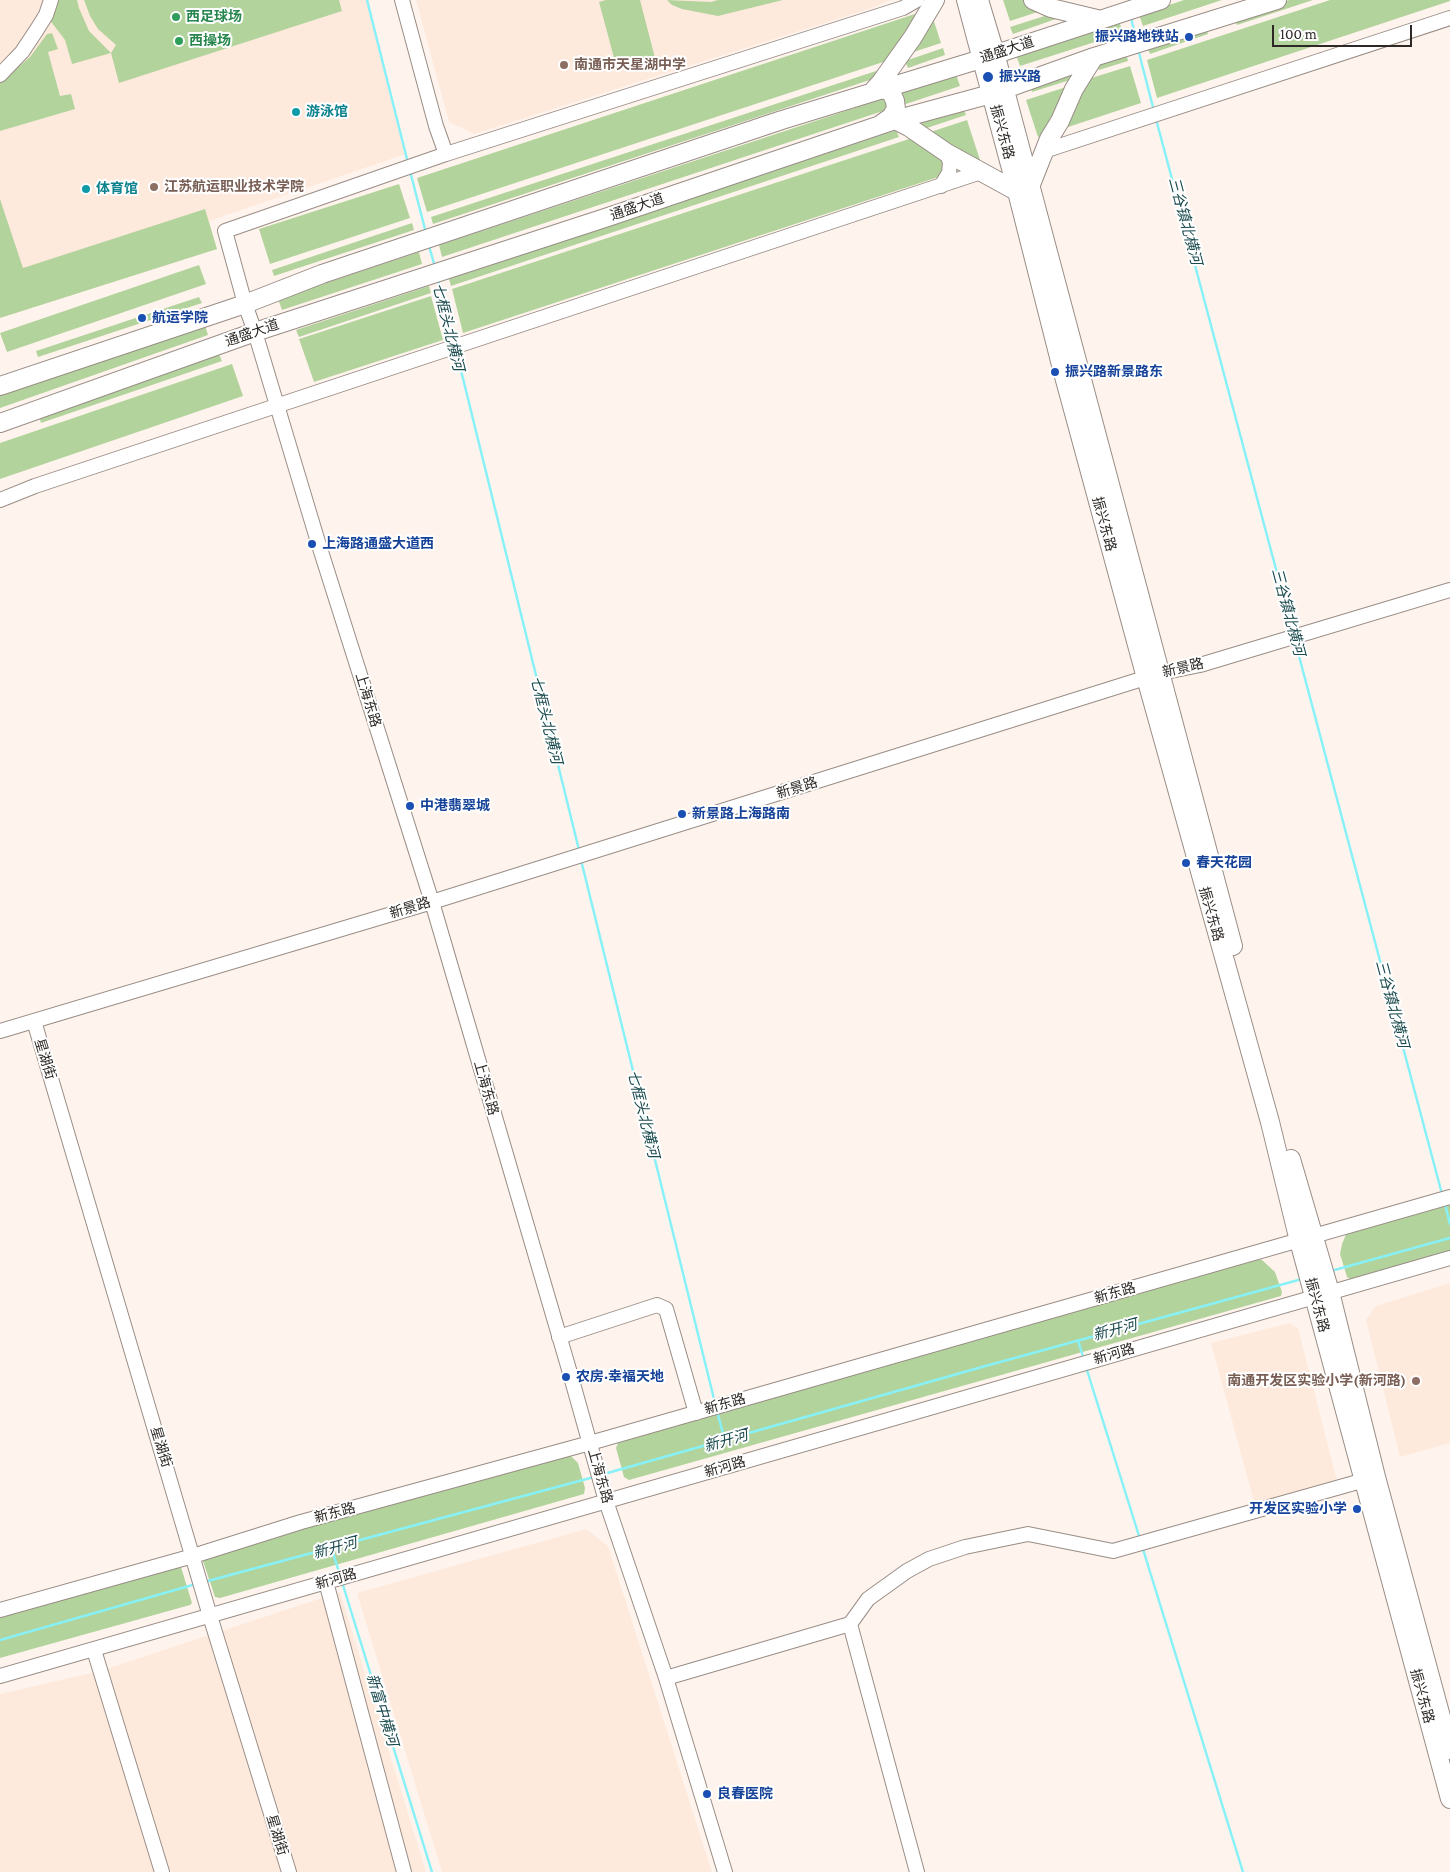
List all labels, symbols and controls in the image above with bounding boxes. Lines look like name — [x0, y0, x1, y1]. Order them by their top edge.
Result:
place label: 西足球场 — [186, 9, 242, 25]
marker: 西足球场 — [170, 11, 182, 23]
scale bar — [1275, 15, 1415, 47]
text: 100 m — [1280, 26, 1317, 42]
place label: 振兴路地铁站 — [1095, 29, 1179, 45]
marker: 振兴路地铁站 — [1183, 31, 1195, 43]
place label: 西操场 — [189, 33, 231, 49]
street label: 通盛大道 — [978, 33, 1036, 67]
marker: 西操场 — [173, 35, 185, 47]
place label: 南通市天星湖中学 — [574, 57, 686, 73]
marker: 南通市天星湖中学 — [558, 59, 570, 71]
place label: 振兴路 — [999, 69, 1041, 85]
marker: 振兴路 — [981, 70, 995, 84]
street label: 振兴东路 — [987, 103, 1017, 161]
place label: 游泳馆 — [306, 104, 348, 120]
marker: 游泳馆 — [290, 106, 302, 118]
water label: 三谷镇北横河 — [1165, 175, 1205, 267]
place label: 江苏航运职业技术学院 — [164, 179, 304, 195]
place label: 体育馆 — [96, 181, 138, 197]
marker: 江苏航运职业技术学院 — [148, 181, 160, 193]
marker: 体育馆 — [80, 183, 92, 195]
street label: 通盛大道 — [608, 190, 666, 224]
water label: 七框头北横河 — [428, 281, 468, 373]
place label: 航运学院 — [152, 310, 208, 326]
marker: 航运学院 — [136, 312, 148, 324]
street label: 通盛大道 — [223, 316, 281, 350]
place label: 振兴路新景路东 — [1065, 364, 1163, 380]
marker: 振兴路新景路东 — [1049, 366, 1061, 378]
street label: 振兴东路 — [1089, 495, 1119, 553]
place label: 上海路通盛大道西 — [322, 536, 434, 552]
marker: 上海路通盛大道西 — [306, 538, 318, 550]
water label: 三谷镇北横河 — [1268, 566, 1308, 658]
street label: 新景路 — [1161, 655, 1205, 681]
street label: 上海东路 — [352, 671, 384, 729]
water label: 七框头北横河 — [526, 674, 566, 766]
street label: 新景路 — [774, 774, 820, 802]
place label: 中港翡翠城 — [420, 798, 490, 814]
marker: 中港翡翠城 — [404, 800, 416, 812]
place label: 新景路上海路南 — [692, 806, 790, 822]
marker: 新景路上海路南 — [676, 808, 688, 820]
place label: 春天花园 — [1196, 855, 1252, 871]
marker: 春天花园 — [1180, 857, 1192, 869]
street label: 振兴东路 — [1195, 885, 1227, 943]
street label: 新景路 — [387, 894, 433, 922]
water label: 三谷镇北横河 — [1372, 958, 1412, 1050]
street label: 星湖街 — [31, 1036, 59, 1082]
street label: 上海东路 — [470, 1059, 502, 1117]
water label: 七框头北横河 — [623, 1068, 663, 1160]
street label: 振兴东路 — [1302, 1276, 1332, 1334]
street label: 新东路 — [1092, 1279, 1138, 1307]
water label: 新开河 — [1091, 1315, 1139, 1345]
street label: 新河路 — [1091, 1340, 1137, 1368]
place label: 农房·幸福天地 — [576, 1369, 664, 1385]
marker: 农房·幸福天地 — [560, 1371, 572, 1383]
place label: 南通开发区实验小学(新河路) — [1227, 1373, 1406, 1389]
marker: 南通开发区实验小学(新河路) — [1410, 1375, 1422, 1387]
street label: 新东路 — [702, 1390, 748, 1418]
street label: 星湖街 — [147, 1424, 175, 1470]
water label: 新开河 — [702, 1426, 750, 1456]
street label: 上海东路 — [584, 1447, 616, 1505]
street label: 新河路 — [702, 1453, 748, 1481]
street label: 新东路 — [313, 1499, 357, 1527]
place label: 开发区实验小学 — [1249, 1501, 1347, 1517]
marker: 开发区实验小学 — [1351, 1503, 1363, 1515]
water label: 新开河 — [311, 1533, 359, 1563]
street label: 新河路 — [313, 1565, 359, 1593]
street label: 振兴东路 — [1407, 1667, 1437, 1725]
water label: 新富中横河 — [362, 1672, 402, 1748]
place label: 良春医院 — [717, 1786, 773, 1802]
marker: 良春医院 — [701, 1788, 713, 1800]
street label: 星湖街 — [263, 1812, 291, 1858]

